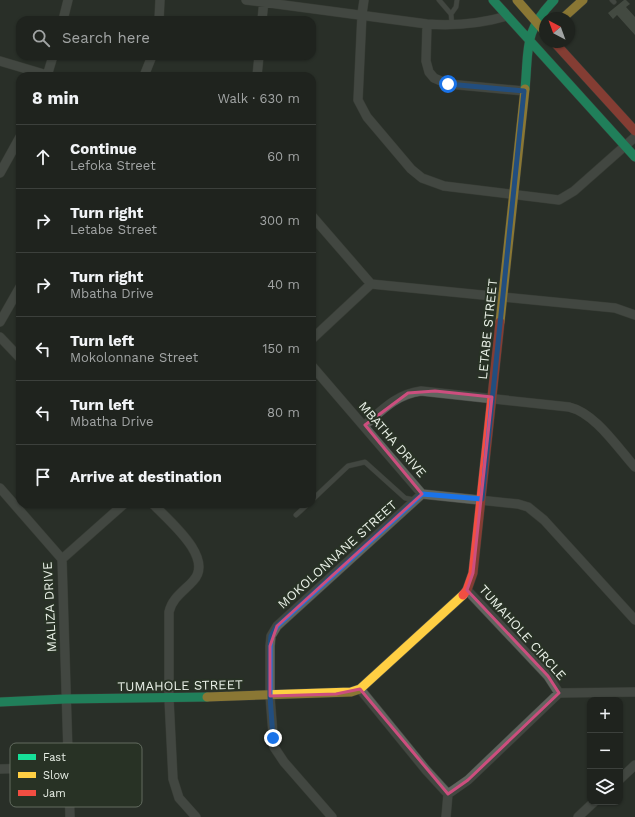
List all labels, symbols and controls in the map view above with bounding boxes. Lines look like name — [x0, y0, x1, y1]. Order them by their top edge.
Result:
north arrow — [539, 12, 575, 48]
search box — [16, 16, 316, 60]
icon: search — [30, 27, 52, 49]
text: Search here — [62, 29, 150, 47]
route start — [439, 75, 457, 93]
text: 8 min — [32, 88, 79, 108]
text: Walk · 630 m — [217, 91, 300, 106]
text: Continue — [70, 140, 137, 158]
icon: ahead — [32, 146, 54, 168]
text: 60 m — [267, 149, 300, 164]
text: Lefoka Street — [70, 158, 156, 173]
text: Turn right — [70, 204, 143, 222]
icon: right — [32, 210, 54, 232]
text: 300 m — [259, 213, 300, 228]
text: Letabe Street — [70, 222, 157, 237]
text: Turn right — [70, 268, 143, 286]
icon: right — [32, 274, 54, 296]
text: 40 m — [267, 277, 300, 292]
street label: LETABE STREET — [475, 278, 500, 380]
text: Mbatha Drive — [70, 286, 154, 301]
text: Turn left — [70, 332, 134, 350]
icon: left — [32, 338, 54, 360]
text: 150 m — [262, 341, 300, 356]
text: Mokolonnane Street — [70, 350, 198, 365]
text: Turn left — [70, 396, 134, 414]
street label: MBATHA DRIVE — [356, 398, 430, 480]
icon: left — [32, 402, 54, 424]
text: 80 m — [267, 405, 300, 420]
text: Mbatha Drive — [70, 414, 154, 429]
icon: arrive — [32, 466, 54, 488]
text: Arrive at destination — [70, 468, 222, 486]
street label: MOKOLONNANE STREET — [275, 497, 400, 612]
street label: MALIZA DRIVE — [40, 561, 59, 653]
street label: TUMAHOLE CIRCLE — [476, 582, 569, 683]
street label: TUMAHOLE STREET — [117, 677, 243, 694]
map controls — [587, 697, 623, 805]
button: + — [587, 697, 623, 733]
route end — [264, 729, 282, 747]
button: − — [587, 733, 623, 769]
legend — [10, 743, 142, 807]
text: Fast — [43, 751, 66, 764]
text: Slow — [43, 769, 69, 782]
button: layers — [587, 769, 623, 805]
text: Jam — [43, 787, 66, 800]

